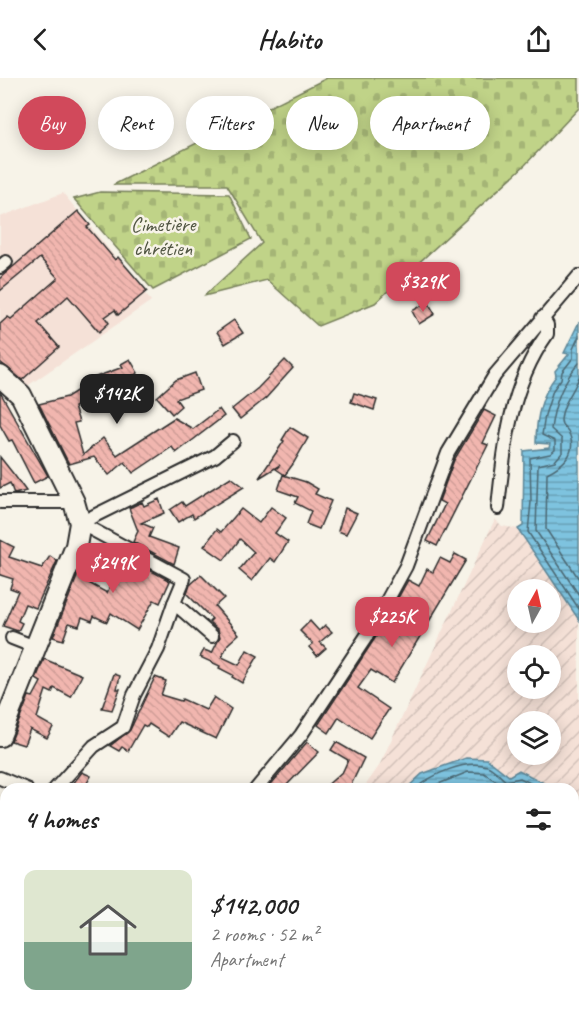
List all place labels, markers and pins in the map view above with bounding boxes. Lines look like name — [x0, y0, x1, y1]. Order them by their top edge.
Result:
pin: $329K — [381, 262, 465, 313]
pin: $142K — [75, 374, 159, 425]
pin: $249K — [71, 543, 155, 594]
pin: $225K — [350, 597, 434, 648]

